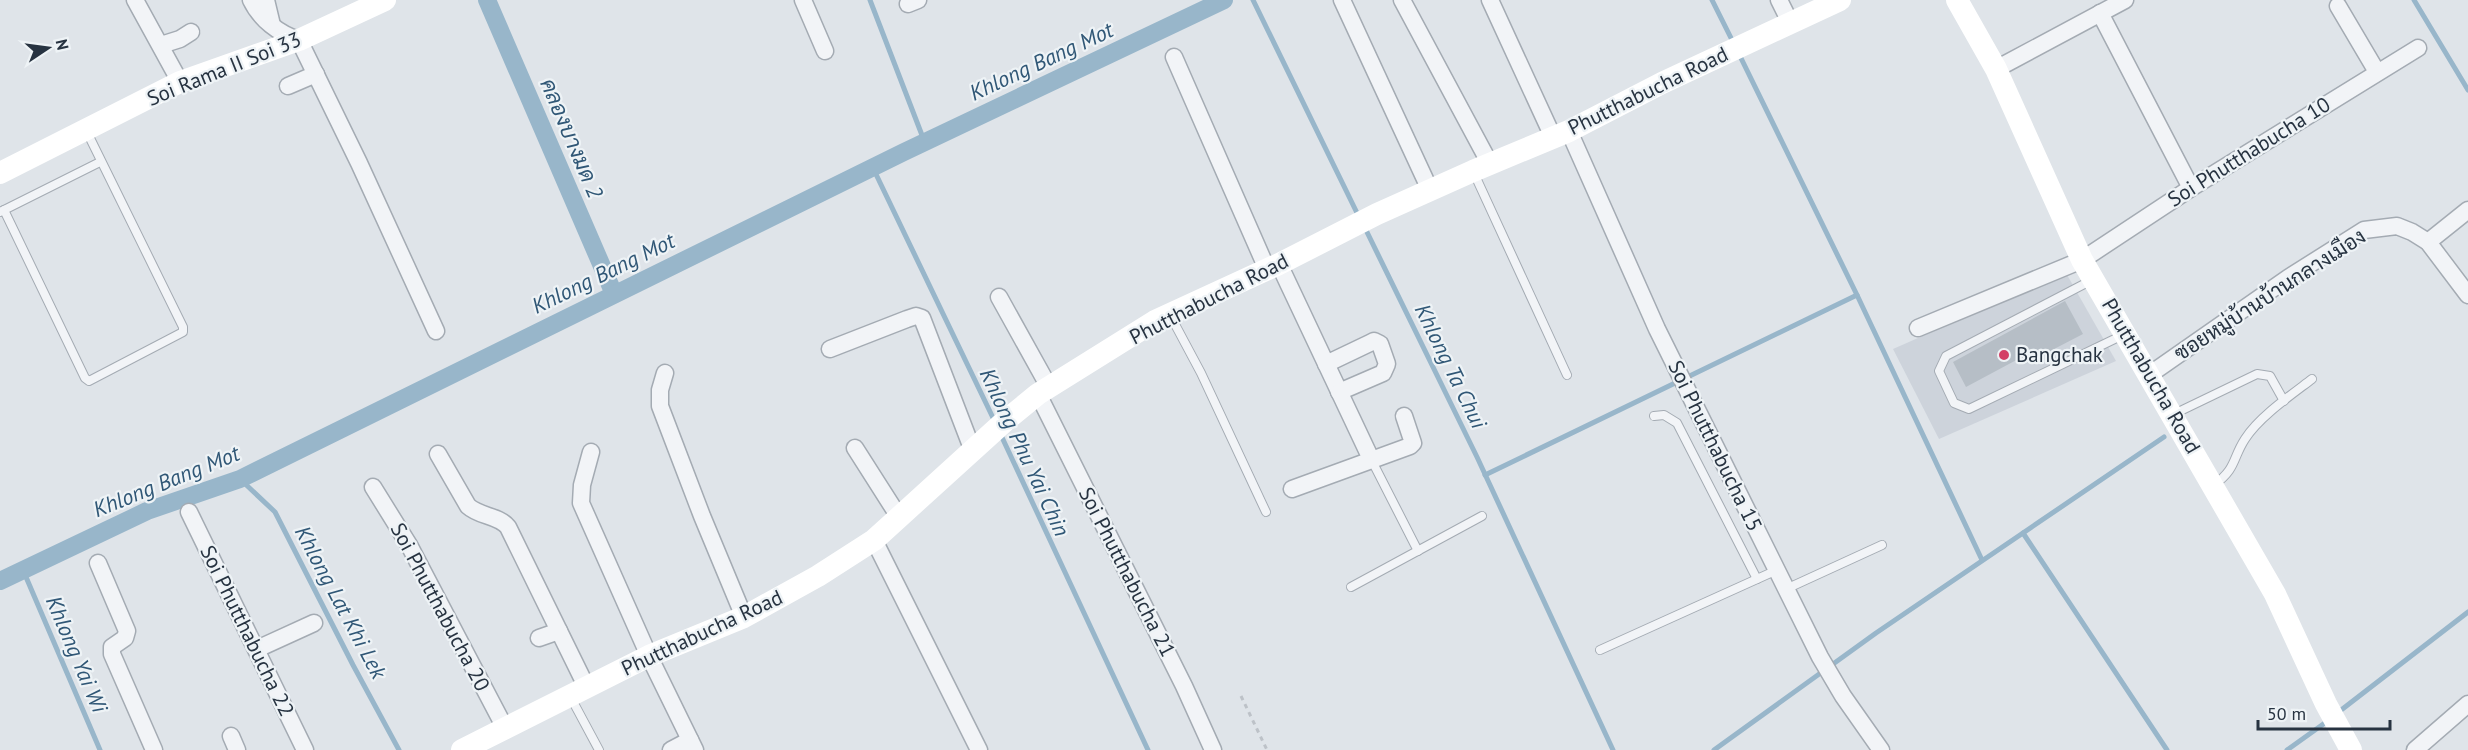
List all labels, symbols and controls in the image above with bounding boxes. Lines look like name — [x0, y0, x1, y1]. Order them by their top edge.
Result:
water label: Khlong Bang Mot — [965, 15, 1118, 107]
north arrow — [18, 18, 78, 78]
street label: Soi Rama II Soi 33 — [143, 25, 305, 112]
text: N — [52, 37, 74, 52]
street label: Phutthabucha Road — [1563, 40, 1732, 141]
water label: คลองบางมด 2 — [534, 74, 610, 203]
street label: Soi Phutthabucha 10 — [2162, 91, 2335, 213]
street label: ซอยหมู่บ้านบ้านกลางเมือง — [2169, 223, 2372, 368]
water label: Khlong Bang Mot — [527, 226, 680, 320]
street label: Phutthabucha Road — [1125, 247, 1293, 350]
street label: Phutthabucha Road — [2096, 293, 2207, 458]
water label: Khlong Ta Chui — [1409, 299, 1494, 434]
place label: Bangchak — [2016, 341, 2103, 368]
marker: Bangchak — [1997, 348, 2011, 362]
street label: Soi Phutthabucha 15 — [1662, 356, 1769, 536]
water label: Khlong Phu Yai Chin — [974, 363, 1076, 541]
water label: Khlong Bang Mot — [89, 438, 244, 523]
street label: Soi Phutthabucha 21 — [1073, 482, 1182, 661]
street label: Soi Phutthabucha 20 — [385, 518, 496, 696]
water label: Khlong Lat Khi Lek — [289, 521, 394, 684]
street label: Soi Phutthabucha 22 — [194, 541, 301, 721]
street label: Phutthabucha Road — [617, 583, 787, 682]
water label: Khlong Yai Wi — [40, 591, 115, 718]
scale bar — [2258, 693, 2390, 731]
text: 50 m — [2267, 702, 2306, 725]

